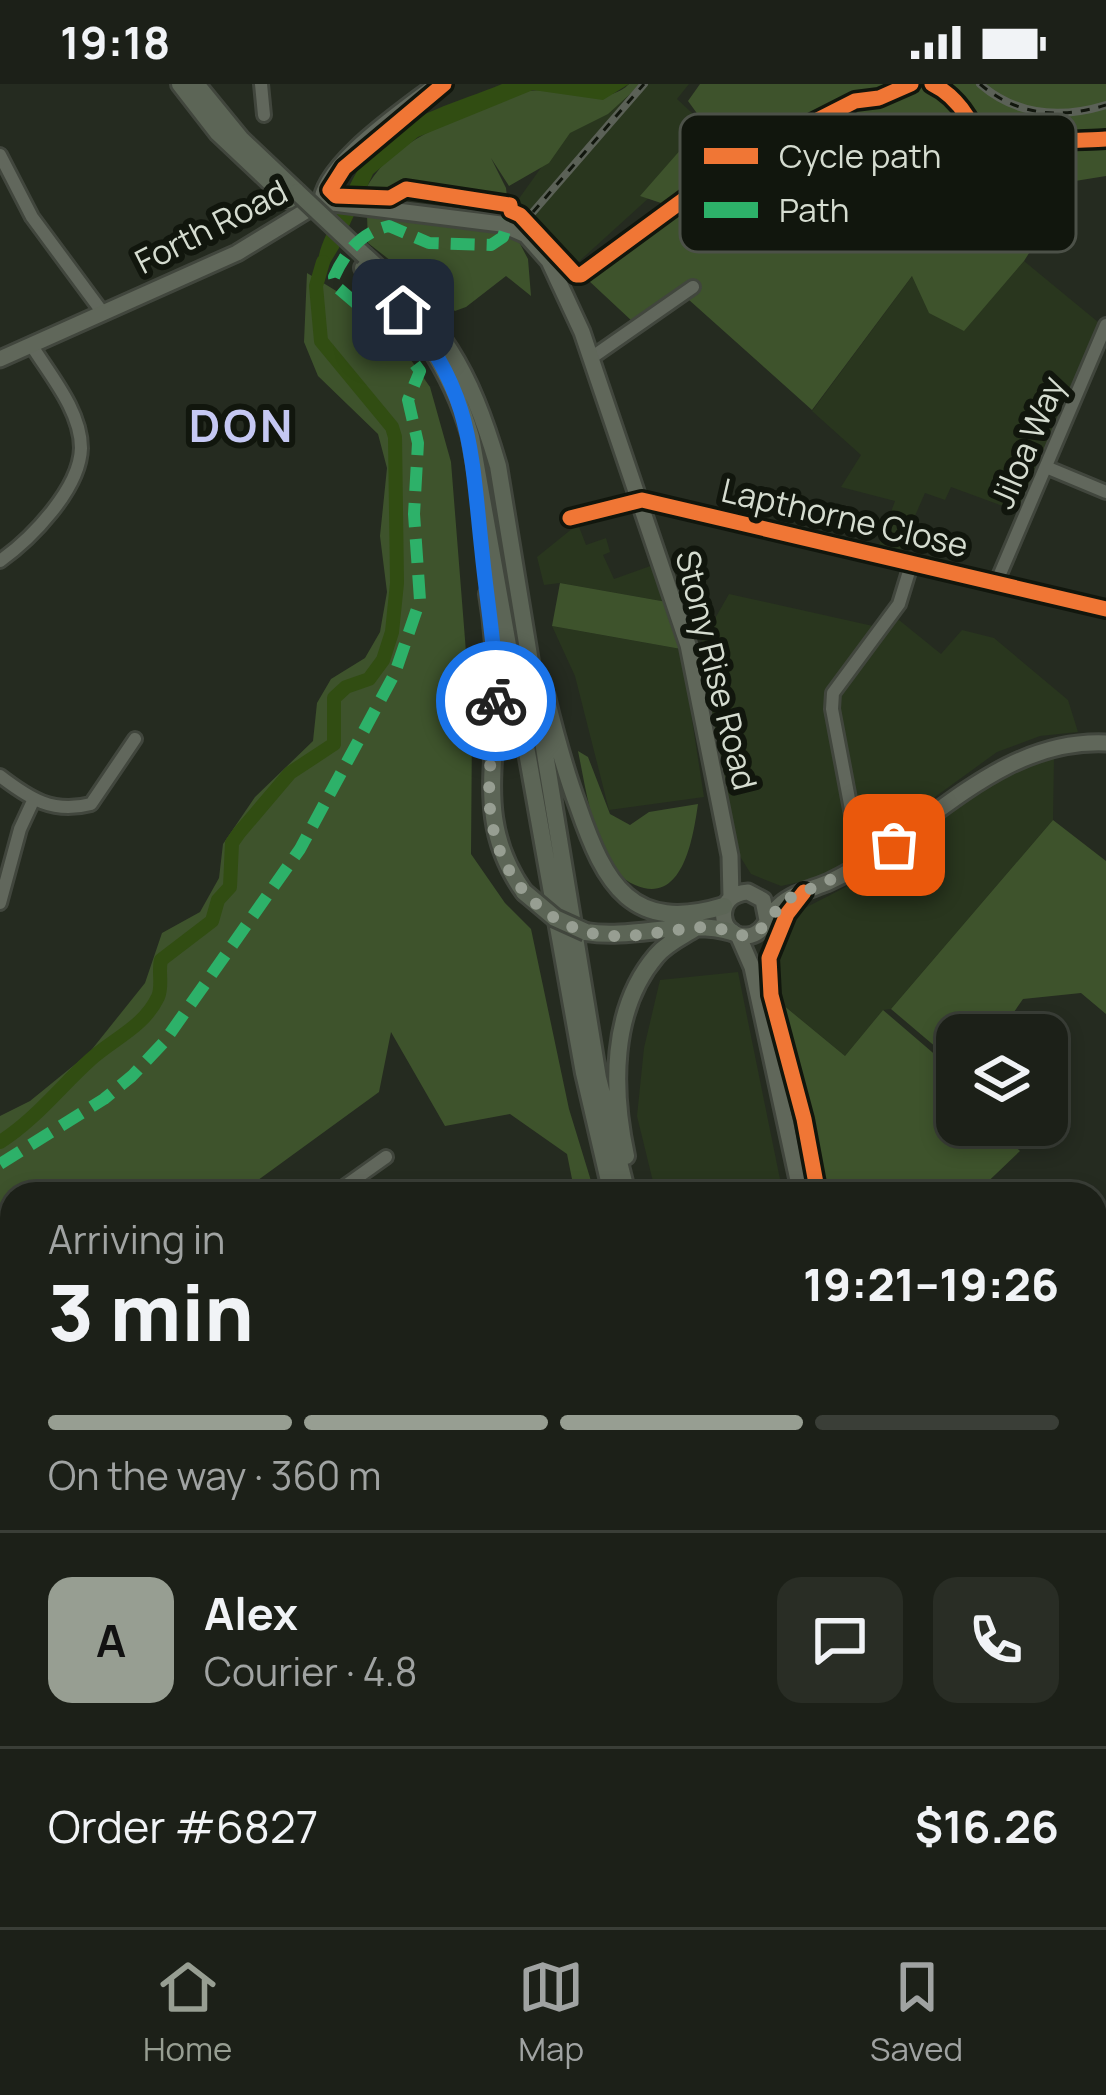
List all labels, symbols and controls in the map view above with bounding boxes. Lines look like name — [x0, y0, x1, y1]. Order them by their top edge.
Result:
text: 19:18 — [60, 11, 170, 73]
legend — [680, 114, 1076, 252]
text: Cycle path — [779, 133, 941, 178]
street label: Forth Road — [127, 168, 295, 284]
text: Path — [779, 187, 849, 232]
pin — [352, 259, 454, 361]
icon: home — [370, 277, 436, 343]
street label: Jiloa Way — [979, 369, 1075, 515]
district label: DON — [189, 394, 295, 456]
street label: Lapthorne Close — [717, 467, 973, 567]
street label: Stony Rise Road — [665, 546, 769, 794]
courier — [436, 641, 556, 761]
icon: bike — [463, 668, 529, 734]
pin — [843, 794, 945, 896]
icon: bag — [861, 812, 927, 878]
map controls — [936, 1014, 1068, 1146]
button: layers — [936, 1014, 1068, 1146]
text: Arriving in — [48, 1212, 225, 1266]
text: 19:21–19:26 — [803, 1253, 1059, 1315]
text: 3 min — [48, 1258, 254, 1364]
text: On the way · 360 m — [48, 1448, 381, 1502]
button: chat — [777, 1577, 903, 1703]
button: phone — [933, 1577, 1059, 1703]
text: Alex — [204, 1582, 298, 1644]
text: A — [96, 1609, 126, 1671]
text: Courier · 4.8 — [204, 1644, 417, 1698]
text: Order #6827 — [48, 1795, 318, 1857]
text: $16.26 — [915, 1795, 1059, 1857]
tab: Home — [143, 1954, 232, 2071]
tab: Map — [518, 1954, 584, 2071]
tab: Saved — [870, 1954, 963, 2071]

